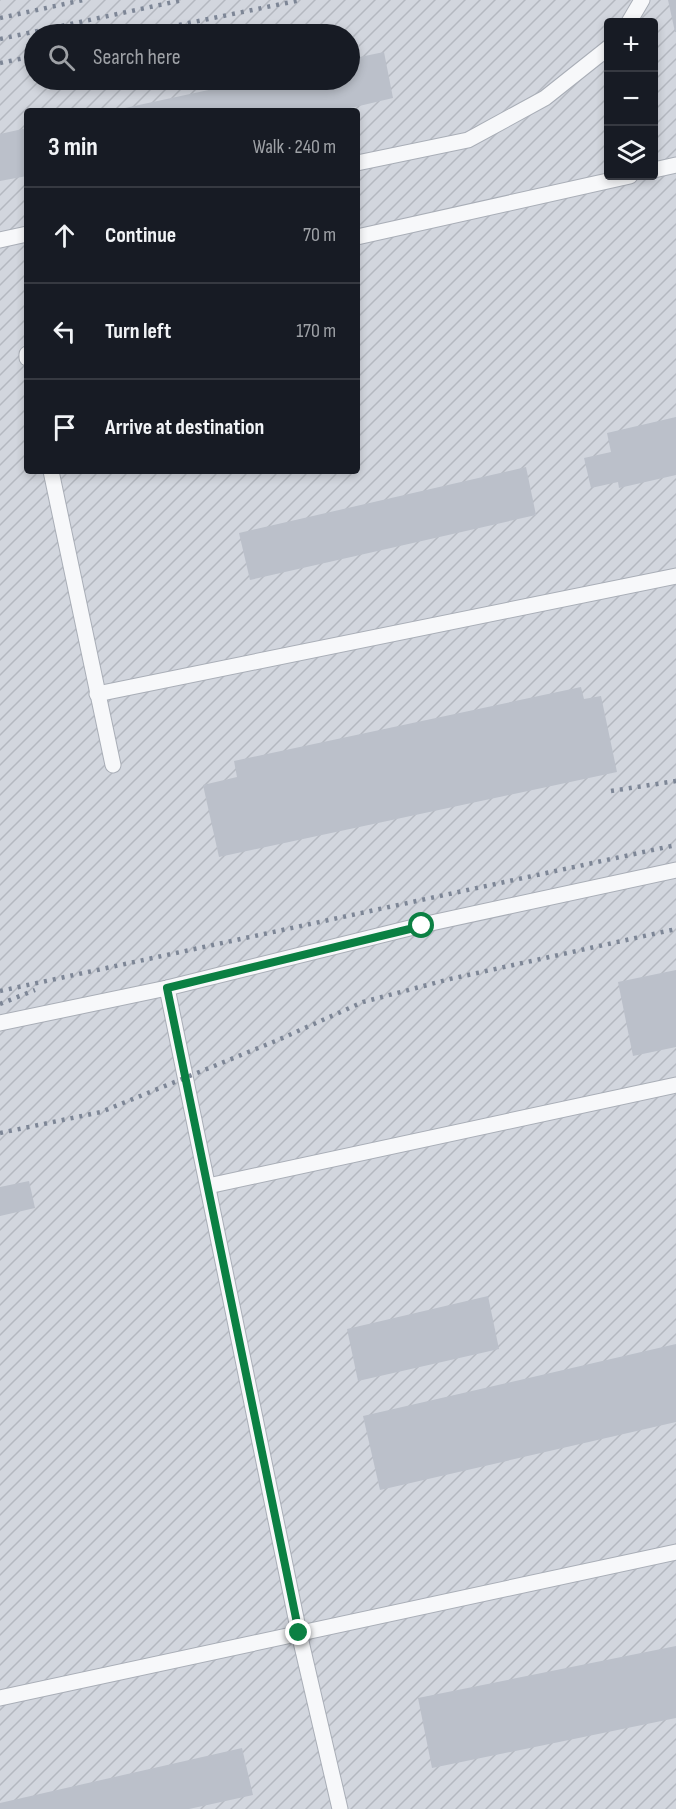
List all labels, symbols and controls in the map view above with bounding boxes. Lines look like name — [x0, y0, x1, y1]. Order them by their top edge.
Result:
map controls — [604, 18, 658, 180]
button: + — [604, 18, 658, 72]
search box — [24, 24, 360, 90]
icon: search — [45, 41, 78, 74]
text: Search here — [93, 44, 180, 71]
button: − — [604, 72, 658, 126]
button: layers — [604, 126, 658, 180]
text: 3 min — [48, 132, 98, 163]
text: Walk · 240 m — [253, 135, 336, 159]
icon: ahead — [48, 219, 81, 252]
text: Continue — [105, 222, 176, 249]
text: 70 m — [303, 223, 336, 247]
icon: left — [48, 315, 81, 348]
text: Turn left — [105, 318, 171, 345]
text: 170 m — [296, 319, 336, 343]
icon: arrive — [48, 411, 81, 444]
text: Arrive at destination — [105, 414, 264, 441]
route start — [408, 912, 434, 938]
route end — [285, 1619, 311, 1645]

